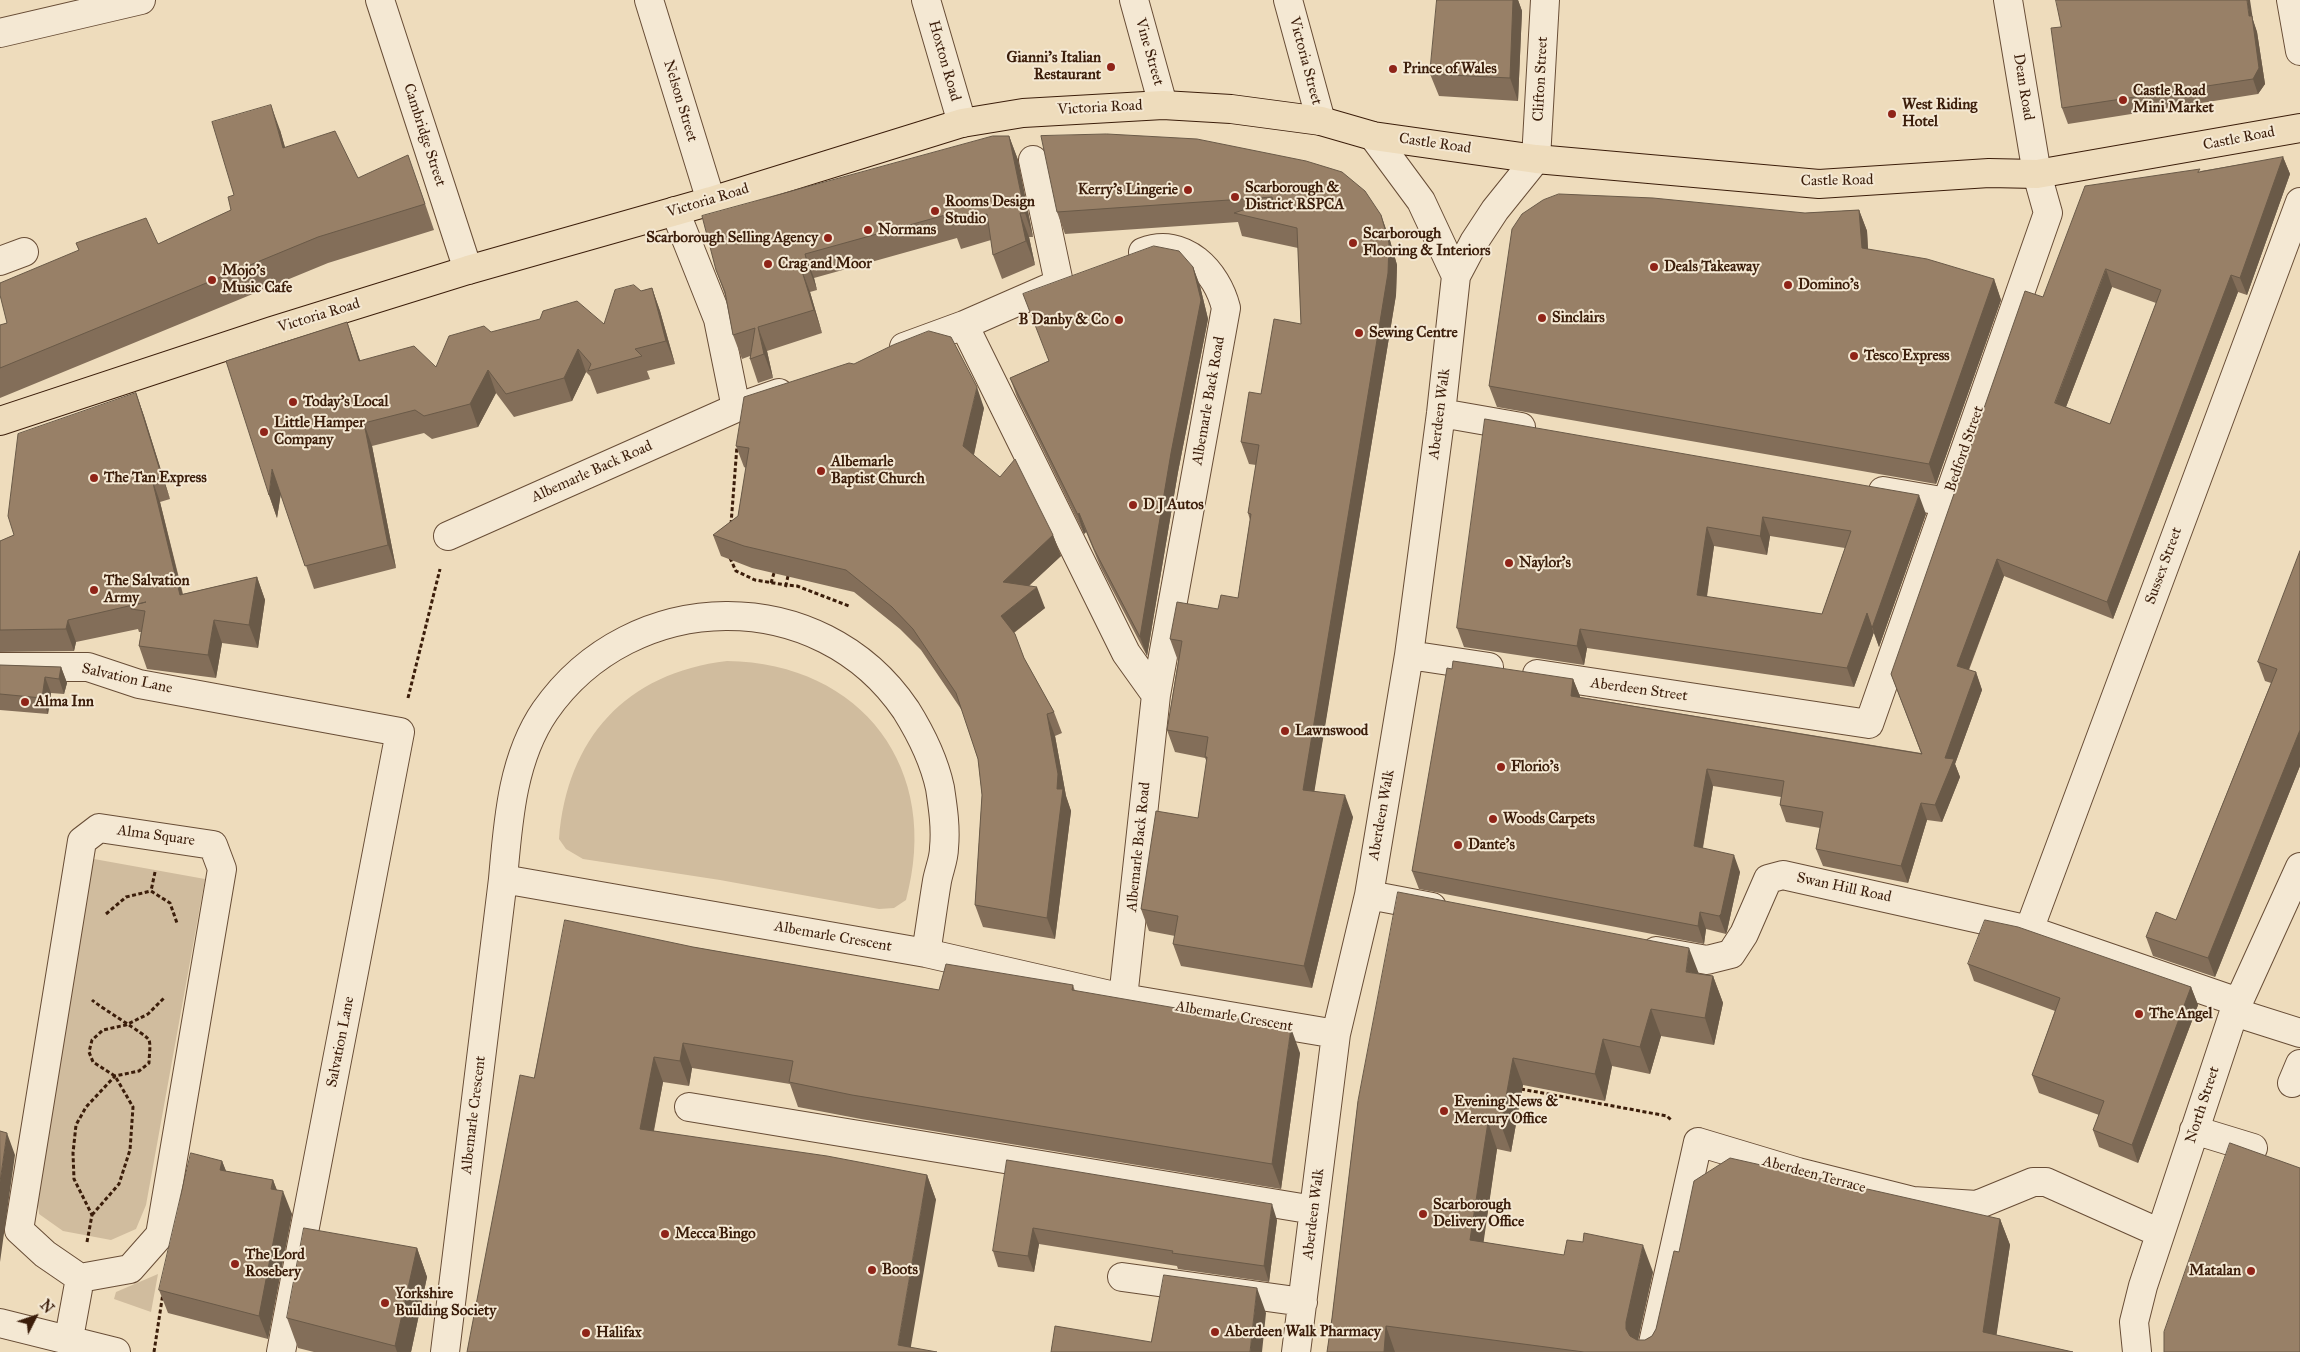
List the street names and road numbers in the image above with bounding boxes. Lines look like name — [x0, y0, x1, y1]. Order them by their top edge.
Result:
street label: Victoria Street — [1285, 15, 1325, 107]
street label: Vine Street — [1131, 16, 1167, 88]
street label: Hoxton Road — [924, 18, 964, 104]
street label: Clifton Street — [1530, 36, 1552, 122]
street label: Dean Road — [2009, 52, 2037, 122]
street label: Nelson Street — [659, 58, 701, 144]
street label: Cambridge Street — [399, 81, 449, 189]
street label: Victoria Road — [1057, 97, 1143, 119]
street label: Castle Road — [2202, 123, 2276, 155]
street label: Castle Road — [1398, 130, 1472, 158]
street label: Castle Road — [1800, 171, 1874, 191]
street label: Victoria Road — [665, 180, 751, 222]
street label: Victoria Road — [276, 295, 362, 337]
street label: Albemarle Back Road — [1189, 335, 1229, 467]
street label: Aberdeen Walk — [1425, 368, 1455, 460]
street label: Bedford Street — [1942, 404, 1988, 494]
street label: Albemarle Back Road — [529, 437, 655, 507]
street label: Sussex Street — [2142, 525, 2186, 607]
street label: Salvation Lane — [80, 660, 174, 698]
street label: Aberdeen Street — [1589, 674, 1689, 706]
street label: Aberdeen Walk — [1365, 768, 1399, 862]
street label: Albemarle Back Road — [1123, 781, 1155, 913]
street label: Alma Square — [116, 822, 196, 850]
street label: Swan Hill Road — [1795, 869, 1893, 907]
street label: Albemarle Crescent — [773, 918, 893, 956]
street label: Salvation Lane — [323, 995, 359, 1089]
street label: Albemarle Crescent — [1174, 998, 1294, 1036]
street label: Albemarle Crescent — [458, 1055, 490, 1175]
street label: North Street — [2182, 1064, 2224, 1146]
street label: Aberdeen Terrace — [1760, 1153, 1868, 1197]
street label: Aberdeen Walk — [1299, 1168, 1329, 1260]

